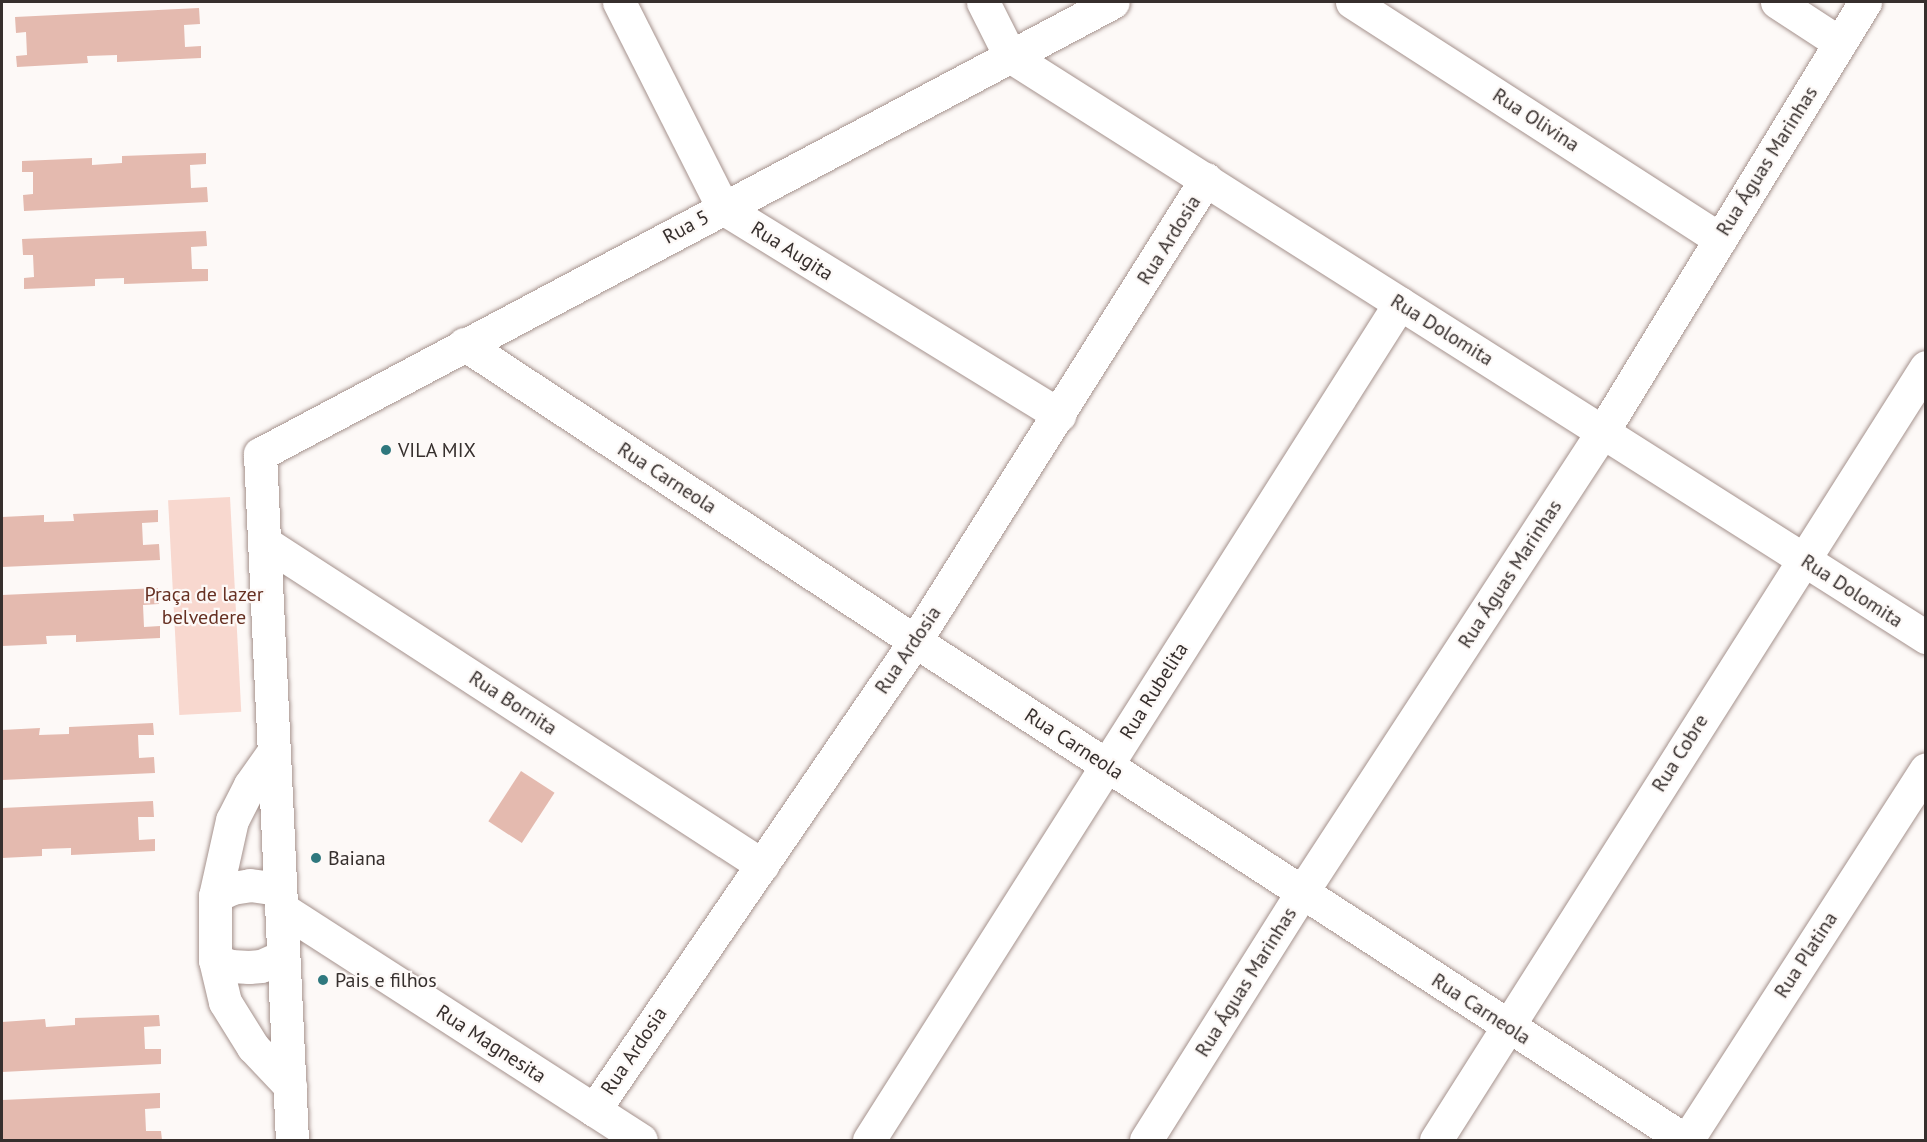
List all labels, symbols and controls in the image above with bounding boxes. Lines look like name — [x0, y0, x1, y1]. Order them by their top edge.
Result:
street label: Rua Águas Marinhas — [1711, 81, 1823, 241]
street label: Rua Olivina — [1488, 83, 1584, 157]
street label: Rua Ardosia — [1132, 191, 1206, 289]
street label: Rua 5 — [659, 205, 713, 249]
street label: Rua Augita — [746, 216, 838, 286]
street label: Rua Dolomita — [1386, 289, 1498, 371]
street label: Rua Carneola — [613, 437, 721, 519]
place label: VILA MIX — [398, 438, 477, 462]
marker: VILA MIX — [379, 443, 393, 457]
street label: Rua Águas Marinhas — [1453, 495, 1567, 653]
street label: Rua Dolomita — [1797, 549, 1907, 633]
park label: Praça de lazer belvedere — [144, 583, 264, 630]
street label: Rua Ardosia — [870, 601, 946, 699]
street label: Rua Rubelita — [1115, 638, 1193, 744]
street label: Rua Bornita — [465, 666, 561, 740]
street label: Rua Carneola — [1020, 703, 1128, 785]
street label: Rua Cobre — [1647, 710, 1713, 796]
place label: Baiana — [328, 846, 386, 870]
marker: Baiana — [309, 851, 323, 865]
street label: Rua Águas Marinhas — [1190, 902, 1302, 1062]
street label: Rua Platina — [1769, 908, 1843, 1002]
place label: Pais e filhos — [335, 968, 437, 992]
street label: Rua Carneola — [1427, 968, 1535, 1050]
marker: Pais e filhos — [316, 973, 330, 987]
street label: Rua Magnesita — [432, 1000, 550, 1088]
street label: Rua Ardosia — [596, 1002, 672, 1100]

